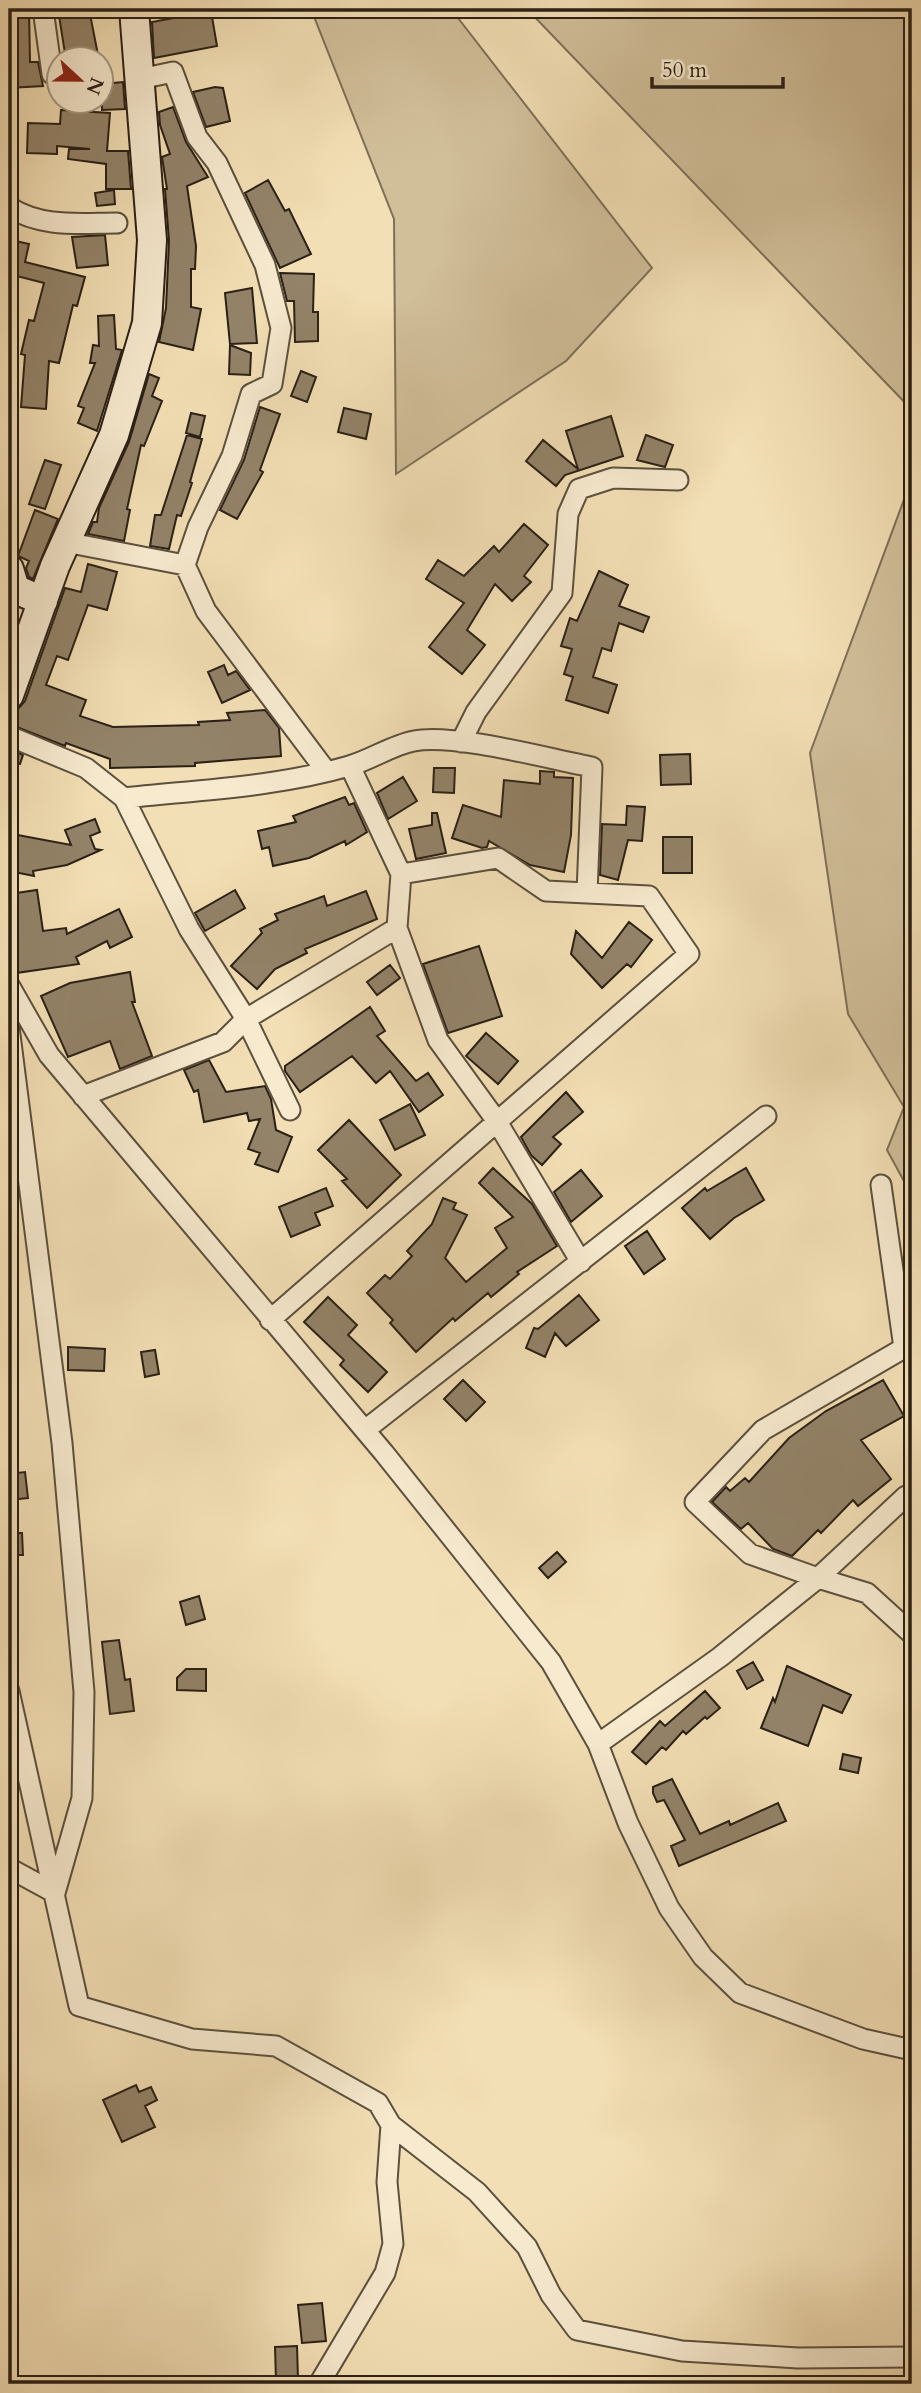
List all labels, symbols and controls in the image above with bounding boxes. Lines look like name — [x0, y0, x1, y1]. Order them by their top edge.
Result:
north arrow — [46, 46, 116, 116]
scale bar — [652, 46, 783, 90]
text: 50 m — [662, 56, 707, 85]
text: N — [80, 73, 110, 99]

